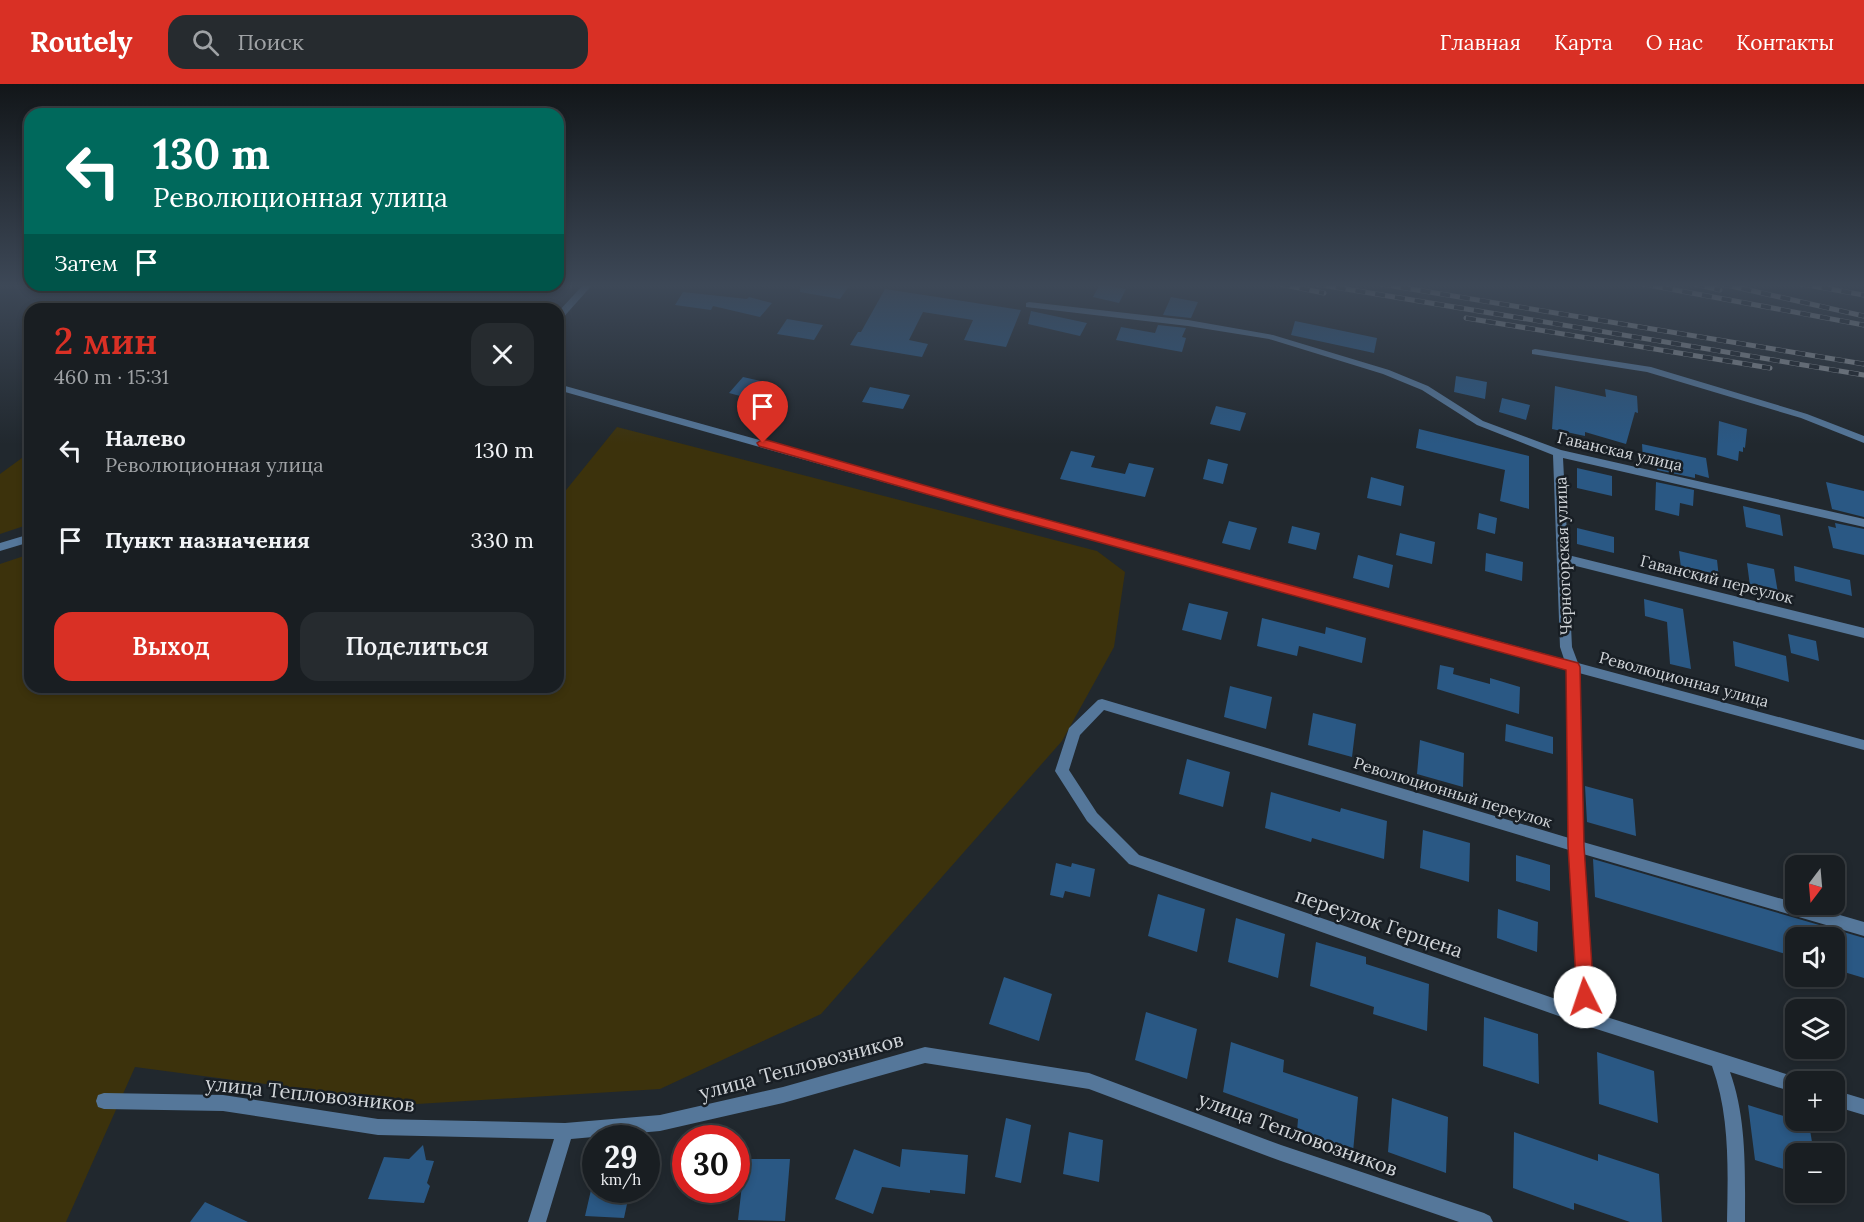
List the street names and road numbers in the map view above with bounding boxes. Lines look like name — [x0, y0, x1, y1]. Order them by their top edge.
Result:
street label: Гаванская улица — [1555, 427, 1685, 475]
street label: Черногорская улица — [1550, 476, 1576, 636]
street label: Гаванский переулок — [1638, 550, 1796, 608]
street label: Революционная улица — [1597, 647, 1771, 711]
street label: Революционный переулок — [1351, 752, 1555, 832]
street label: переулок Герцена — [1292, 882, 1466, 963]
street label: улица Тепловозников — [696, 1026, 906, 1105]
street label: улица Тепловозников — [204, 1070, 416, 1117]
street label: улица Тепловозников — [1195, 1086, 1401, 1181]

